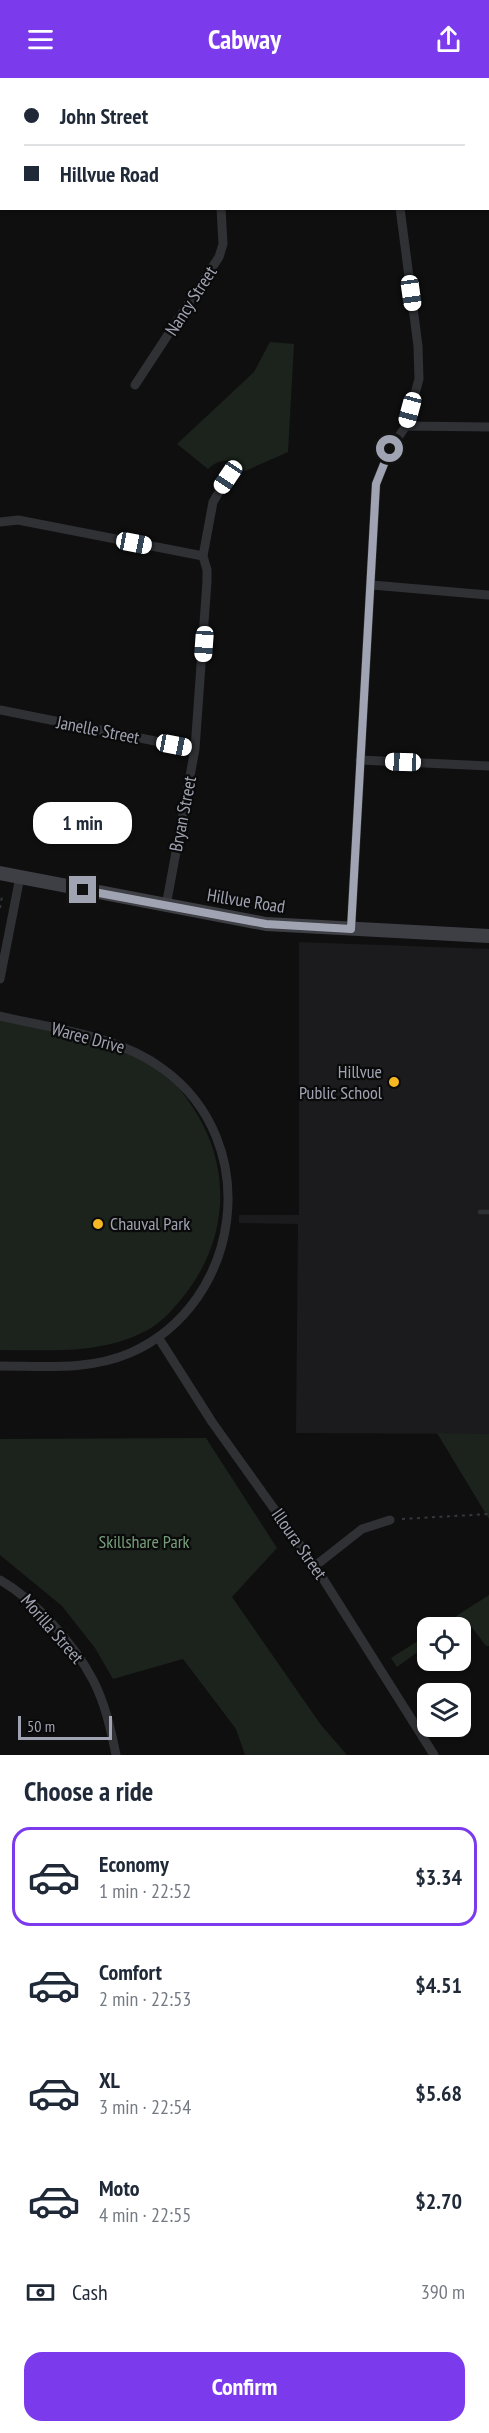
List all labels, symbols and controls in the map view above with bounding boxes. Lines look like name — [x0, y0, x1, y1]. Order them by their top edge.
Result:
text: Cabway — [208, 22, 281, 56]
icon: menu — [24, 23, 57, 56]
icon: share — [432, 23, 465, 56]
text: John Street — [60, 102, 148, 130]
text: Hillvue Road — [60, 160, 159, 188]
street label: Nancy Street — [160, 262, 222, 340]
car — [400, 274, 422, 312]
car — [397, 390, 423, 430]
route start — [376, 435, 403, 462]
car — [210, 457, 246, 497]
car — [115, 531, 153, 555]
car — [194, 625, 214, 663]
street label: Janelle Street — [54, 710, 141, 749]
car — [155, 733, 193, 757]
car — [385, 752, 421, 772]
street label: Bryan Street — [164, 774, 201, 854]
callout: 1 min — [34, 803, 132, 845]
text: 1 min — [62, 810, 103, 836]
route end — [69, 876, 96, 903]
street label: Hillvue Road — [205, 883, 287, 918]
street label: Waree Drive — [49, 1017, 127, 1058]
place label: Hillvue Public School — [299, 1060, 383, 1104]
marker: Hillvue Public School — [387, 1075, 401, 1089]
place label: Chauval Park — [110, 1212, 190, 1235]
marker: Chauval Park — [91, 1217, 105, 1231]
street label: Illoura Street — [267, 1504, 332, 1584]
park label: Skillshare Park — [98, 1530, 190, 1553]
street label: Morilla Street — [16, 1589, 89, 1668]
map controls — [417, 1617, 471, 1737]
button: locate — [417, 1617, 471, 1671]
button: layers — [417, 1683, 471, 1737]
scale bar — [18, 1713, 112, 1740]
text: 50 m — [27, 1716, 55, 1736]
text: Choose a ride — [24, 1774, 153, 1808]
icon: car — [27, 1850, 81, 1904]
text: Economy — [99, 1850, 169, 1878]
text: $3.34 — [415, 1863, 462, 1891]
text: 1 min · 22:52 — [99, 1878, 191, 1904]
icon: car — [27, 1958, 81, 2012]
text: Comfort — [99, 1958, 162, 1986]
text: $4.51 — [415, 1971, 462, 1999]
text: 2 min · 22:53 — [99, 1986, 191, 2012]
icon: car — [27, 2066, 81, 2120]
text: XL — [99, 2066, 120, 2094]
text: $5.68 — [415, 2079, 462, 2107]
text: 3 min · 22:54 — [99, 2094, 191, 2120]
icon: car — [27, 2174, 81, 2228]
text: Moto — [99, 2174, 140, 2202]
text: $2.70 — [415, 2187, 462, 2215]
text: 4 min · 22:55 — [99, 2202, 191, 2228]
icon: cash — [24, 2276, 57, 2309]
text: Cash — [72, 2278, 108, 2306]
text: 390 m — [421, 2279, 465, 2305]
button: Confirm — [24, 2352, 465, 2421]

